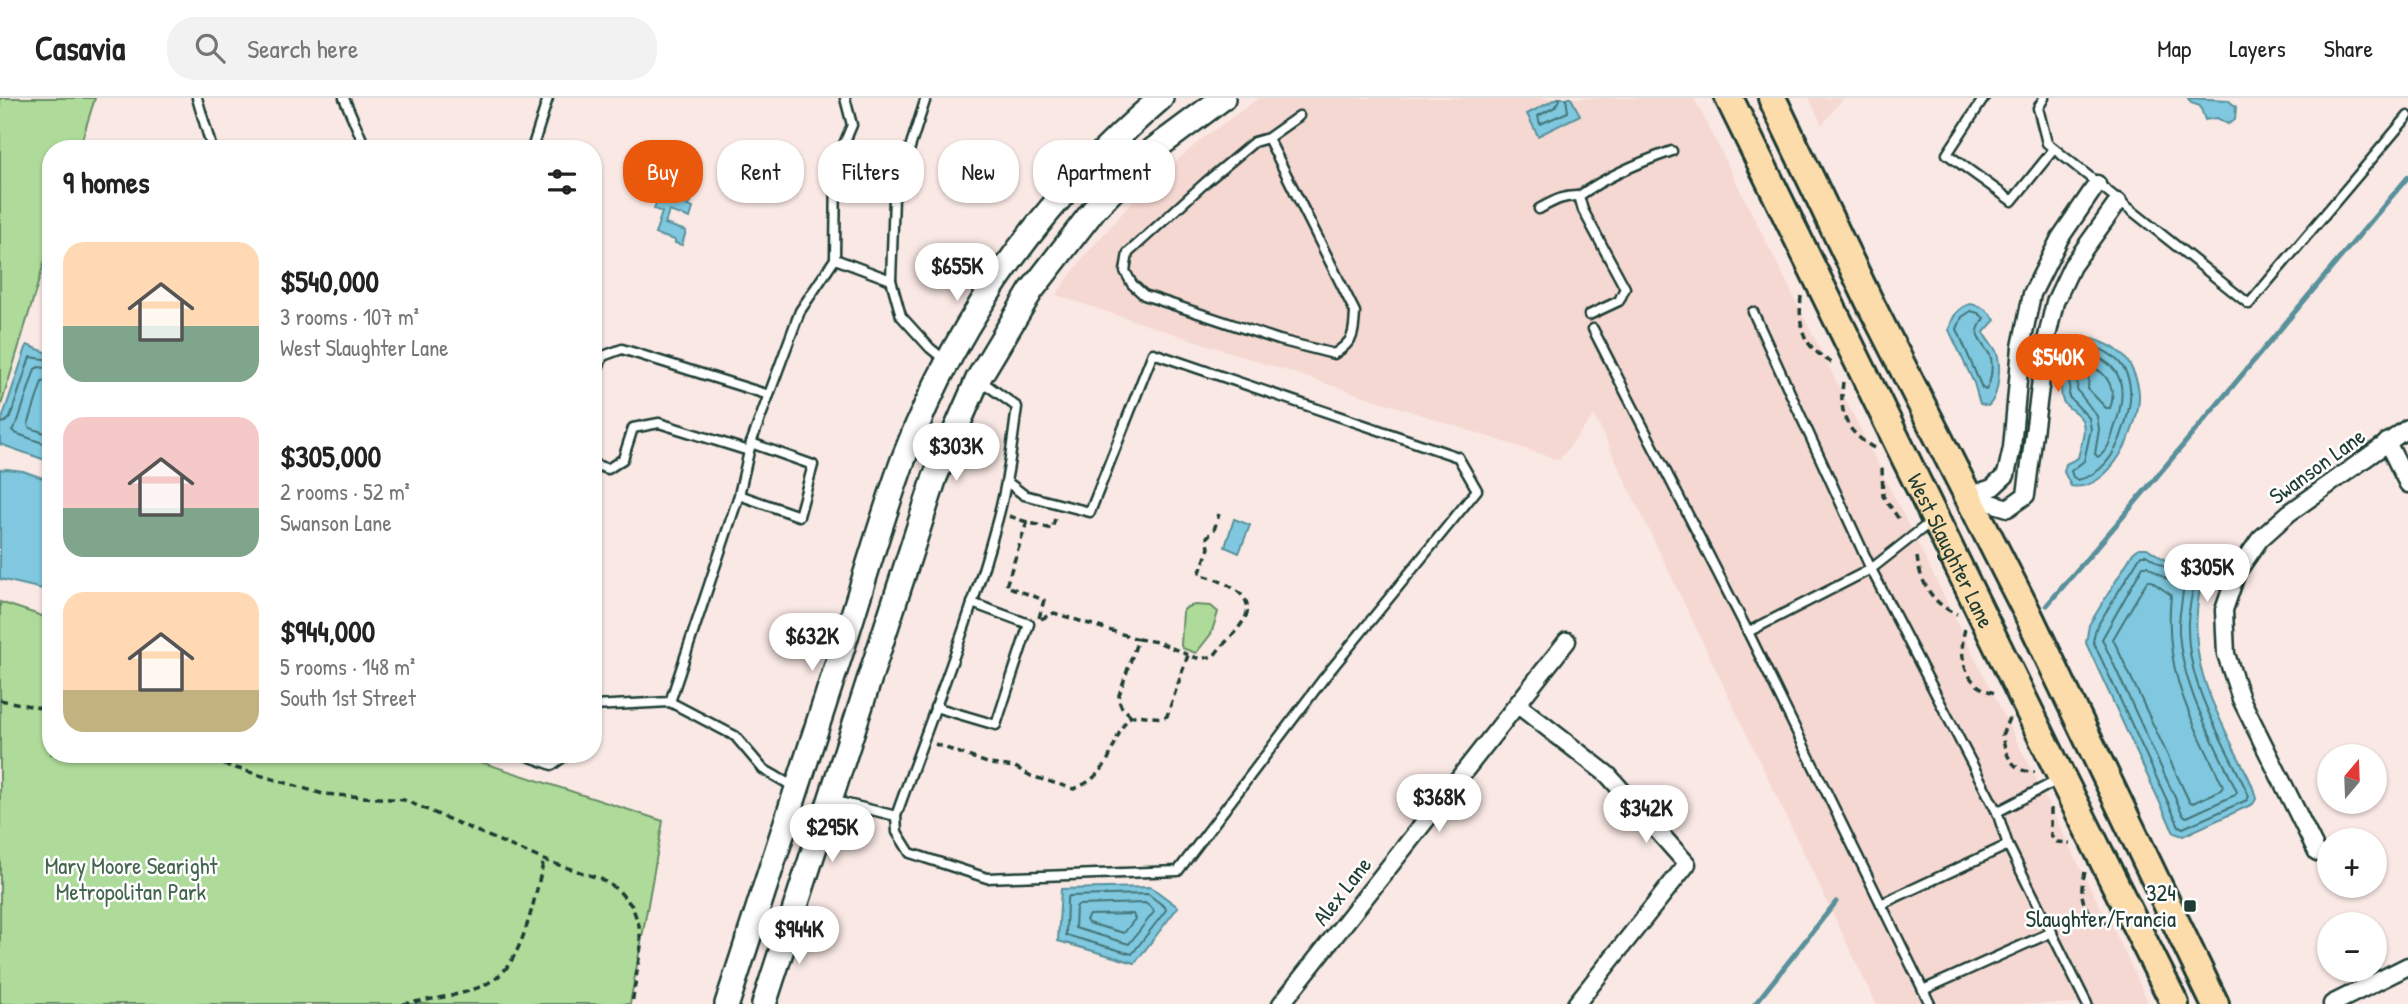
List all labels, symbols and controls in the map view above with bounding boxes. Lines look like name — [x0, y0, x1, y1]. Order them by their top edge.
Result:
search box — [167, 17, 657, 80]
text: Casavia — [35, 26, 125, 70]
icon: search — [191, 29, 229, 67]
text: Search here — [247, 31, 358, 66]
text: Map — [2157, 32, 2191, 64]
text: Layers — [2229, 32, 2286, 64]
text: Share — [2324, 32, 2373, 64]
chip: Buy — [623, 140, 703, 203]
chip: Rent — [717, 140, 804, 203]
chip: Filters — [818, 140, 924, 203]
chip: New — [938, 140, 1019, 203]
chip: Apartment — [1033, 140, 1175, 203]
text: 9 homes — [63, 162, 150, 202]
icon: filters — [543, 163, 581, 201]
pin: $655K — [908, 244, 1006, 303]
text: $655K — [931, 250, 983, 281]
text: $540,000 — [280, 261, 379, 301]
icon: home — [119, 270, 203, 354]
text: 3 rooms · 107 m² — [280, 301, 419, 332]
text: West Slaughter Lane — [280, 332, 449, 363]
pin: $540K — [2009, 334, 2107, 394]
text: $540K — [2032, 341, 2084, 372]
street label: Swanson Lane — [2262, 420, 2371, 511]
pin: $303K — [907, 424, 1005, 483]
text: $303K — [929, 430, 983, 461]
text: $305,000 — [280, 436, 381, 476]
icon: home — [119, 445, 203, 529]
street label: West Slaughter Lane — [1900, 468, 2002, 633]
text: 2 rooms · 52 m² — [280, 476, 410, 507]
text: Swanson Lane — [280, 507, 392, 538]
pin: $305K — [2158, 545, 2256, 604]
text: $305K — [2180, 551, 2234, 582]
text: $944,000 — [280, 611, 375, 651]
pin: $632K — [763, 614, 861, 673]
icon: home — [119, 620, 203, 704]
text: $632K — [785, 620, 839, 651]
text: 5 rooms · 148 m² — [280, 651, 415, 682]
text: South 1st Street — [280, 682, 416, 713]
north arrow — [2317, 744, 2387, 814]
map controls — [2317, 744, 2387, 982]
pin: $368K — [1390, 774, 1488, 834]
text: $368K — [1412, 781, 1466, 812]
pin: $342K — [1597, 786, 1695, 845]
text: $342K — [1619, 792, 1673, 823]
pin: $295K — [783, 804, 881, 864]
text: $295K — [806, 811, 858, 842]
button: + — [2317, 828, 2387, 898]
park label: Mary Moore Searight Metropolitan Park — [45, 850, 218, 907]
street label: Alex Lane — [1305, 850, 1378, 931]
place label: 324 Slaughter/Francia — [2026, 877, 2176, 934]
marker: 324 Slaughter/Francia — [2182, 898, 2198, 914]
pin: $944K — [750, 906, 848, 966]
button: − — [2317, 912, 2387, 982]
text: $944K — [774, 913, 824, 944]

